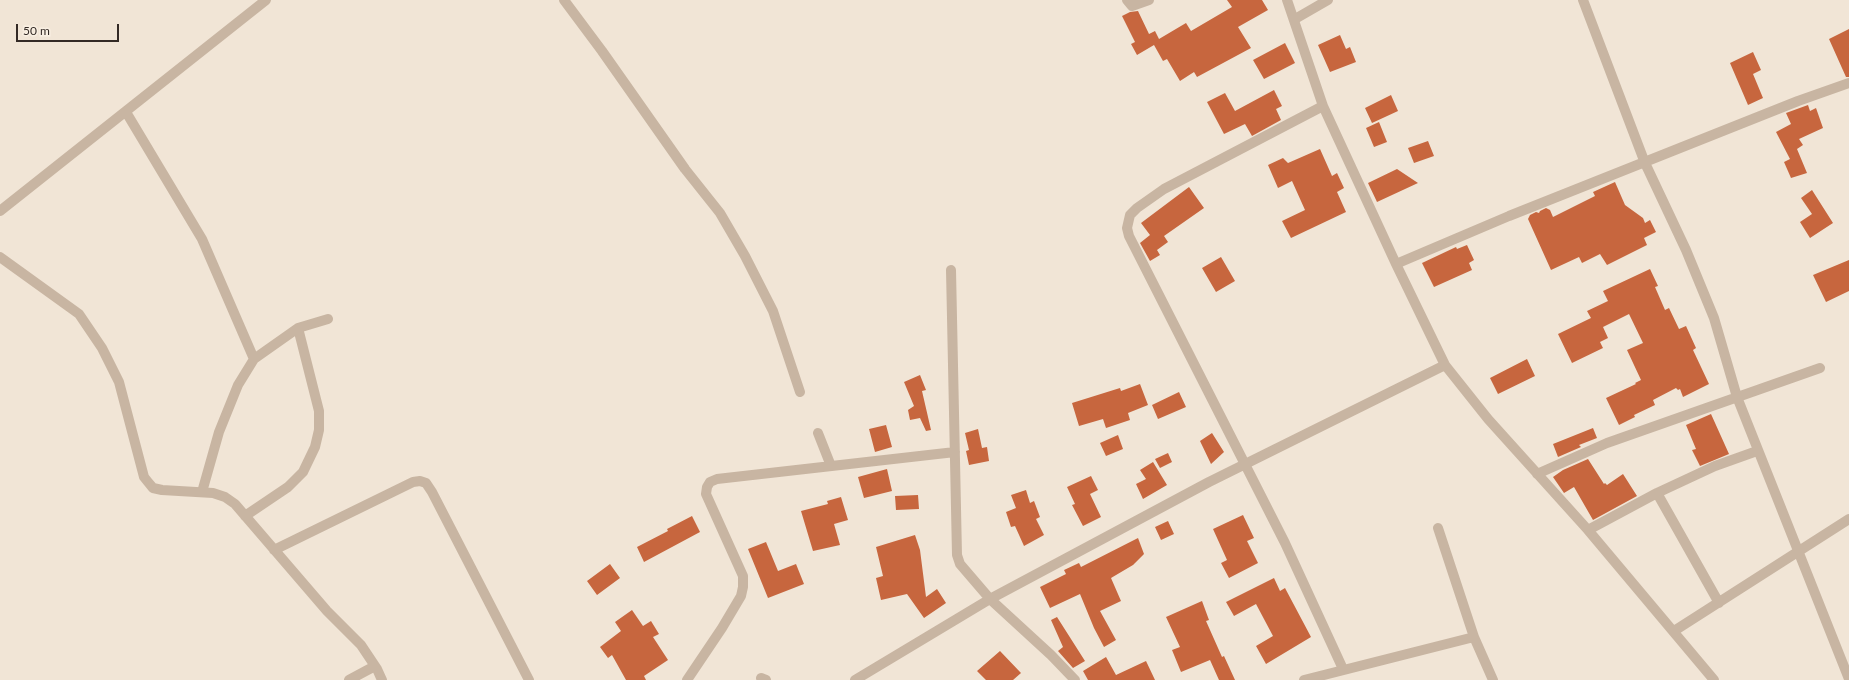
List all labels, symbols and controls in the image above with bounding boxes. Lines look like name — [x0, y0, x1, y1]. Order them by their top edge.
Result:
scale bar — [18, 16, 121, 42]
text: 50 m — [23, 23, 50, 38]

